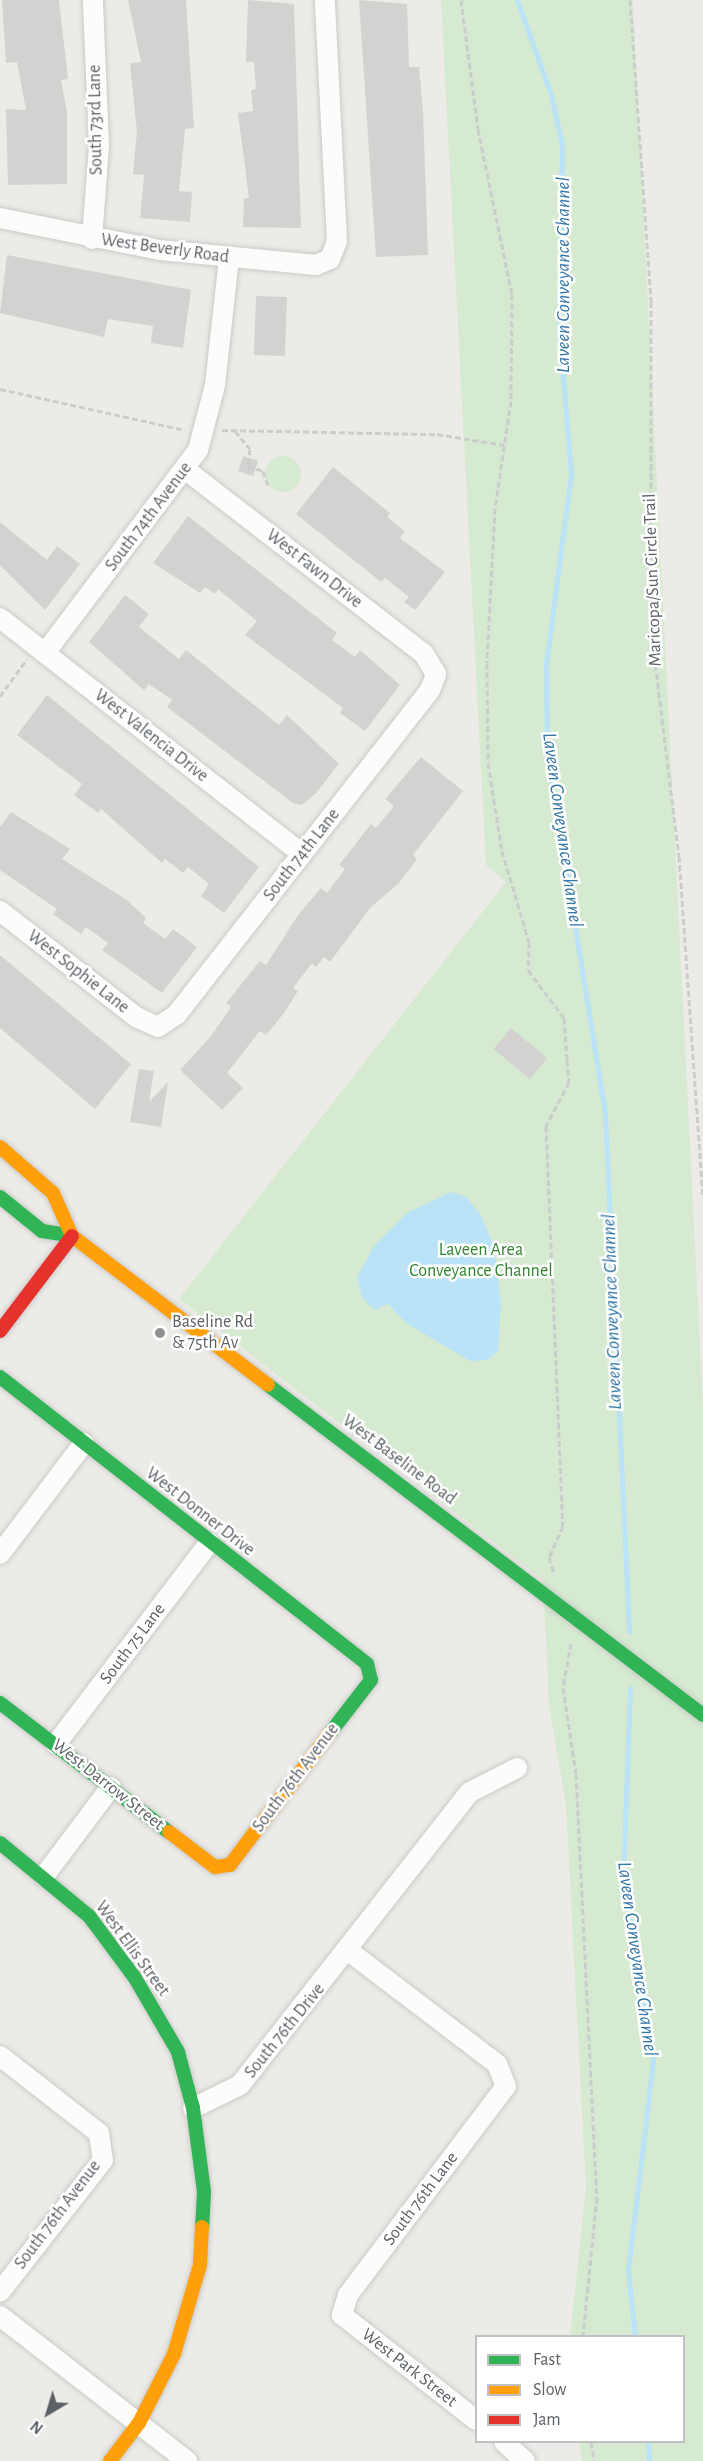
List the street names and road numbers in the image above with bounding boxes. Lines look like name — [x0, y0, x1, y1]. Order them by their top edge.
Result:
street label: South 73rd Lane — [84, 65, 108, 175]
street label: West Beverly Road — [100, 229, 230, 269]
street label: South 74th Avenue — [101, 458, 197, 576]
street label: Maricopa/Sun Circle Trail — [639, 493, 667, 667]
street label: West Fawn Drive — [262, 525, 366, 613]
street label: West Valencia Drive — [90, 685, 212, 787]
street label: South 74th Lane — [259, 804, 345, 906]
street label: West Sophie Lane — [23, 926, 133, 1018]
street label: West Baseline Road — [338, 1410, 460, 1510]
street label: West Donner Drive — [141, 1463, 259, 1561]
street label: South 75 Lane — [96, 1599, 170, 1689]
street label: South 76th Avenue — [248, 1719, 344, 1837]
street label: West Darrow Street — [48, 1735, 168, 1835]
street label: West Ellis Street — [90, 1897, 174, 2001]
street label: South 76th Drive — [240, 1979, 330, 2083]
street label: South 76th Lane — [379, 2148, 463, 2250]
street label: South 76th Avenue — [10, 2156, 106, 2274]
street label: West Park Street — [357, 2324, 461, 2412]

